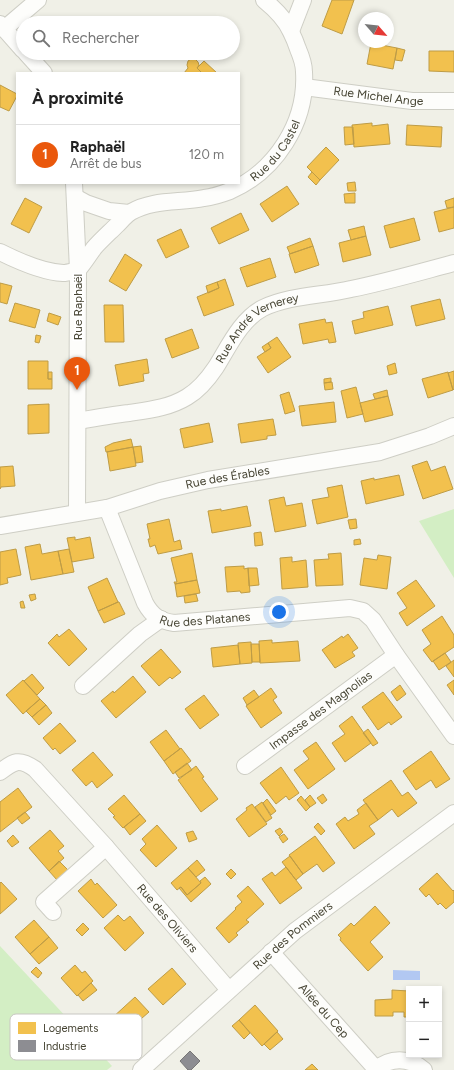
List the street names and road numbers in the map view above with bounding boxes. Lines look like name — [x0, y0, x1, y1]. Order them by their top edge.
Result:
street label: Rue Michel Ange — [333, 84, 424, 108]
street label: Rue du Castel — [247, 118, 303, 184]
street label: Rue Raphaël — [71, 274, 85, 340]
street label: Rue André Vernerey — [213, 290, 300, 366]
street label: Rue des Érables — [184, 463, 271, 492]
street label: Rue des Platanes — [157, 610, 251, 630]
street label: Impasse des Magnolias — [267, 668, 375, 753]
street label: Rue des Oliviers — [134, 881, 201, 956]
street label: Rue des Pommiers — [250, 898, 336, 972]
street label: Allée du Cep — [296, 981, 352, 1041]

